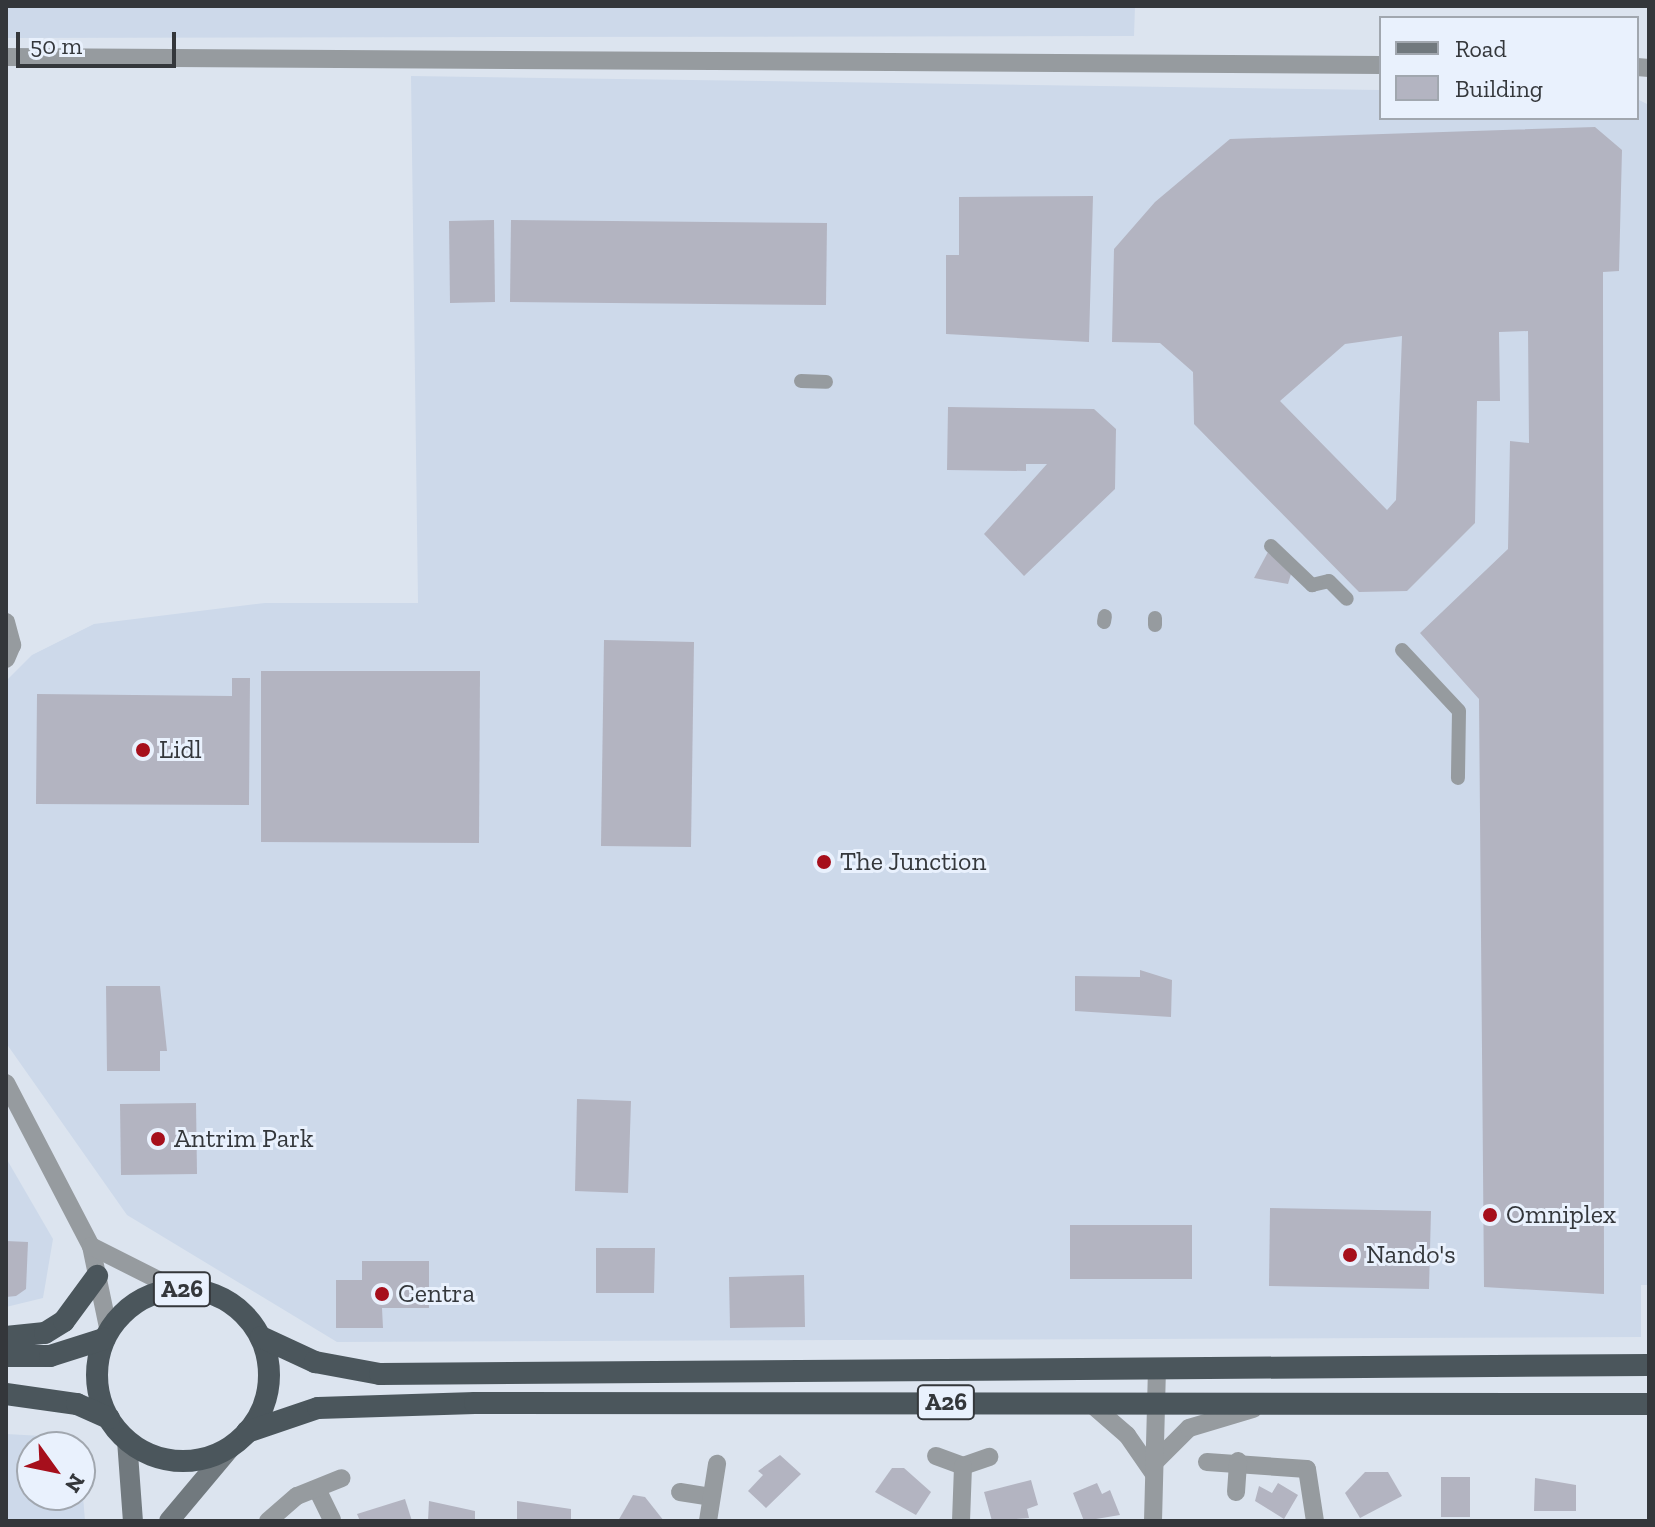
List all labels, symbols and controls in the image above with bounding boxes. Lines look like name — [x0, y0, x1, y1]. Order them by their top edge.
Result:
scale bar — [20, 16, 180, 66]
legend — [1379, 16, 1639, 120]
text: 50 m — [30, 31, 82, 60]
text: Road — [1455, 34, 1507, 63]
text: Building — [1455, 74, 1543, 103]
place label: Lidl — [159, 734, 202, 766]
marker: Lidl — [134, 741, 152, 759]
place label: The Junction — [840, 846, 987, 878]
marker: The Junction — [815, 853, 833, 871]
place label: Antrim Park — [174, 1123, 314, 1155]
marker: Antrim Park — [149, 1130, 167, 1148]
place label: Omniplex — [1506, 1199, 1616, 1231]
marker: Omniplex — [1481, 1206, 1499, 1224]
place label: Nando's — [1366, 1239, 1456, 1271]
marker: Nando's — [1341, 1246, 1359, 1264]
road number: A26 — [152, 1269, 212, 1309]
place label: Centra — [398, 1278, 475, 1310]
marker: Centra — [373, 1285, 391, 1303]
road number: A26 — [916, 1382, 976, 1422]
north arrow — [16, 1431, 96, 1511]
text: N — [59, 1469, 91, 1498]

